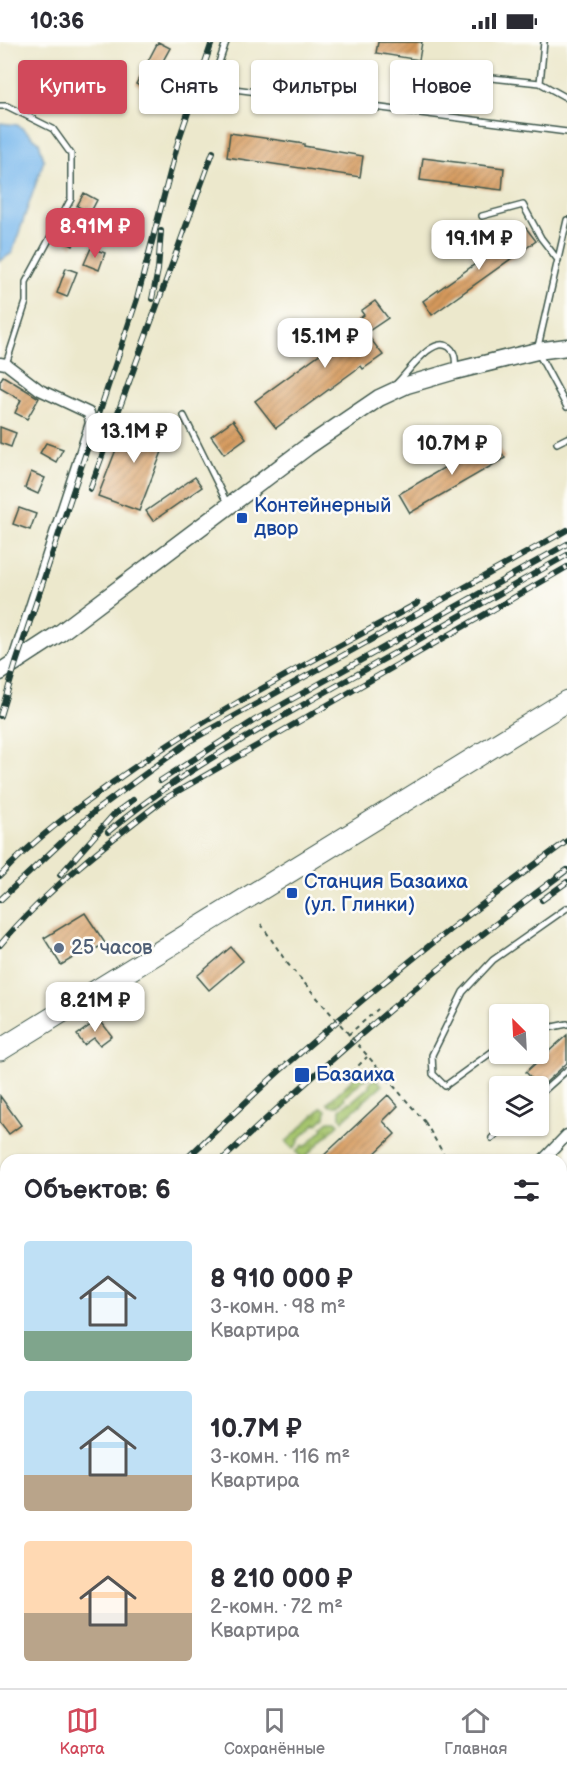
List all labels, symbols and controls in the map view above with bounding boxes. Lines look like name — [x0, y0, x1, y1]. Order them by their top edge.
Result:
text: 10:36 — [30, 8, 84, 35]
chip: Купить — [18, 60, 127, 114]
chip: Снять — [139, 60, 239, 114]
chip: Фильтры — [251, 60, 378, 114]
chip: Новое — [390, 60, 493, 114]
pin: 8.91M ₽ — [40, 208, 150, 259]
text: 8.91M ₽ — [60, 215, 130, 239]
pin: 19.1M ₽ — [424, 220, 534, 271]
text: 19.1M ₽ — [445, 227, 513, 251]
pin: 15.1M ₽ — [270, 318, 380, 369]
text: 15.1M ₽ — [291, 325, 359, 349]
pin: 13.1M ₽ — [79, 413, 189, 464]
text: 13.1M ₽ — [100, 420, 168, 444]
pin: 10.7M ₽ — [397, 425, 507, 476]
text: 10.7M ₽ — [417, 432, 487, 456]
place label: Контейнерный двор — [254, 494, 391, 541]
marker: Контейнерный двор — [235, 511, 249, 525]
place label: Станция Базаиха (ул. Глинки) — [304, 870, 468, 917]
marker: Станция Базаиха (ул. Глинки) — [285, 886, 299, 900]
place label: 25 часов — [71, 936, 153, 960]
marker: 25 часов — [52, 941, 66, 955]
pin: 8.21M ₽ — [40, 982, 150, 1033]
text: 8.21M ₽ — [60, 989, 130, 1013]
north arrow — [489, 1004, 549, 1064]
map controls — [489, 1004, 549, 1136]
place label: Базаиха — [316, 1063, 395, 1087]
marker: Базаиха — [293, 1066, 311, 1084]
button: layers — [489, 1076, 549, 1136]
icon: filters — [510, 1174, 543, 1207]
text: Объектов: 6 — [24, 1175, 171, 1206]
text: 8 910 000 ₽ — [210, 1264, 353, 1295]
icon: home — [72, 1265, 144, 1337]
text: 3-комн. · 98 m² — [210, 1295, 346, 1319]
text: Квартира — [210, 1319, 300, 1343]
text: 10.7M ₽ — [210, 1414, 302, 1445]
icon: home — [72, 1415, 144, 1487]
text: 3-комн. · 116 m² — [210, 1445, 350, 1469]
text: Квартира — [210, 1469, 300, 1493]
text: 8 210 000 ₽ — [210, 1564, 353, 1595]
icon: home — [72, 1565, 144, 1637]
text: 2-комн. · 72 m² — [210, 1595, 343, 1619]
text: Квартира — [210, 1619, 300, 1643]
tab: Карта — [60, 1704, 105, 1759]
tab: Сохранённые — [224, 1704, 325, 1759]
tab: Главная — [444, 1704, 507, 1759]

